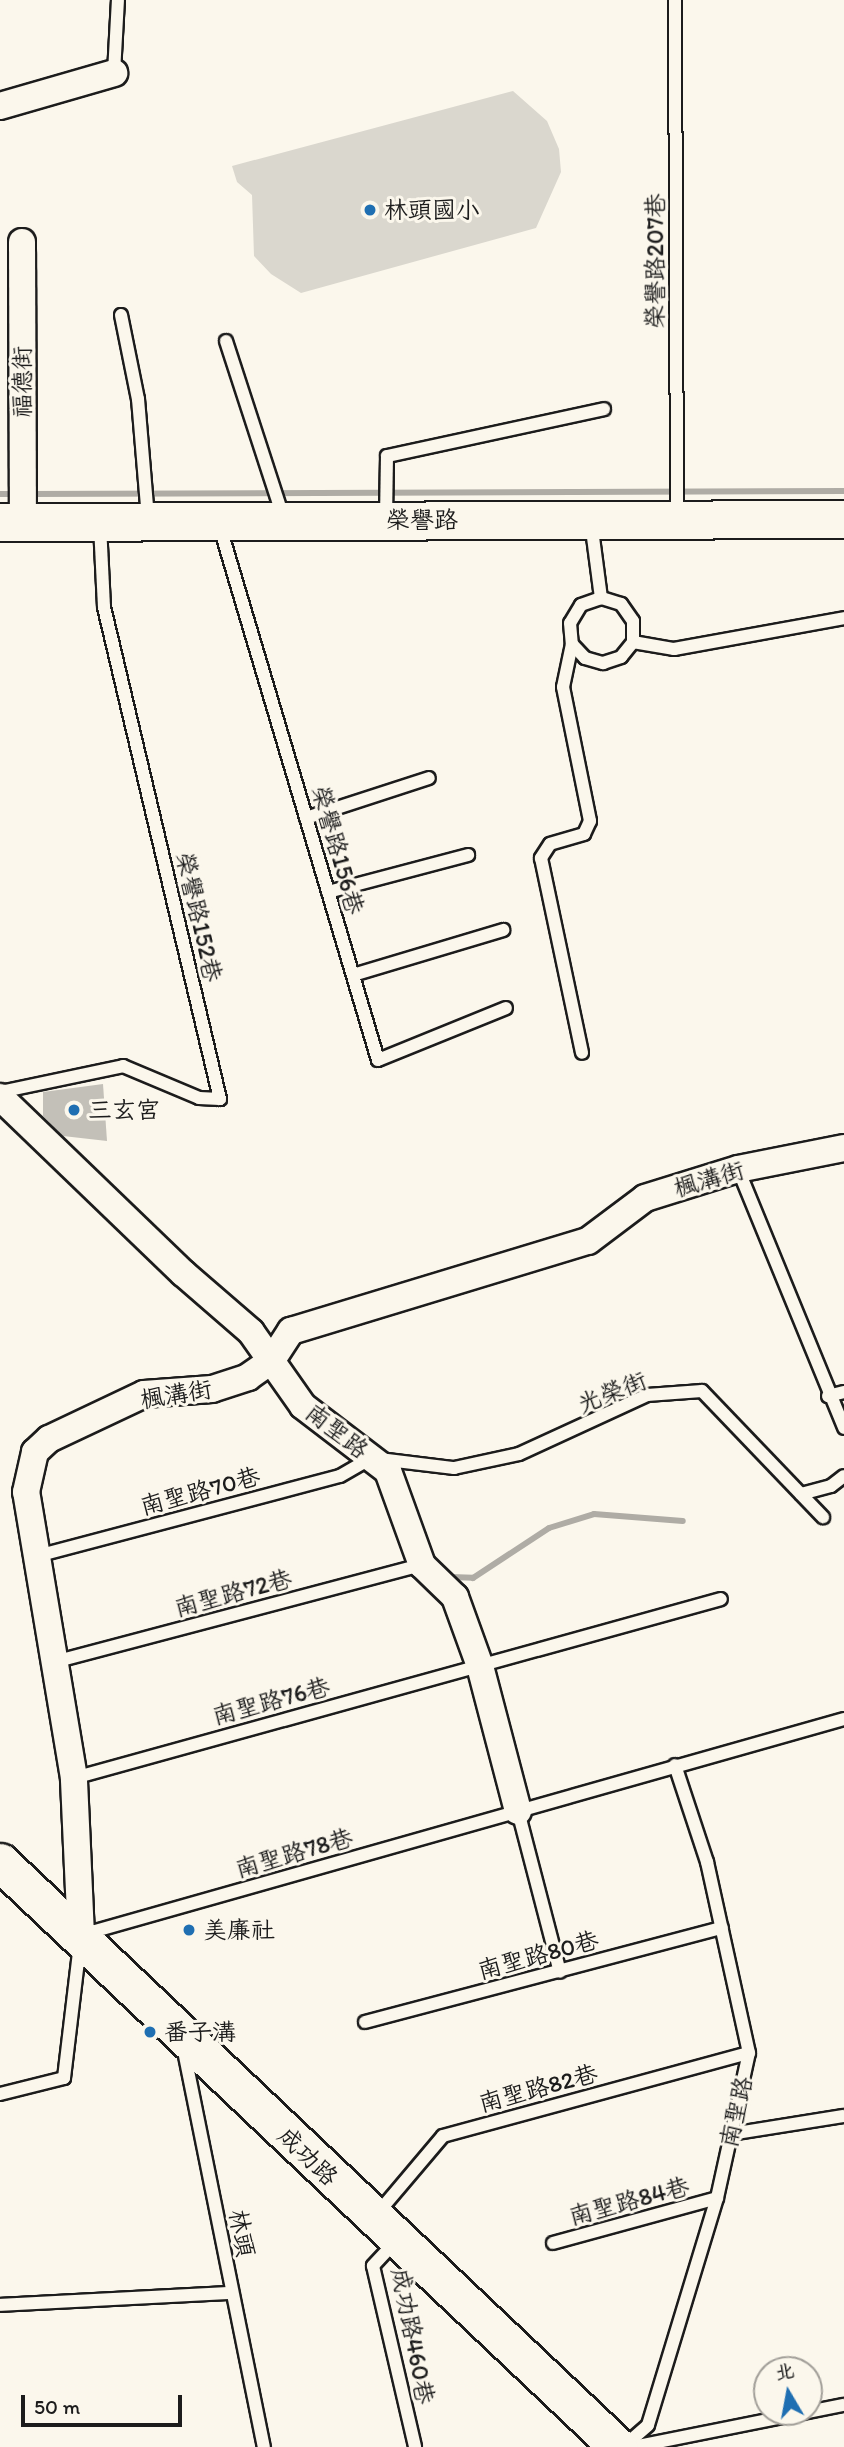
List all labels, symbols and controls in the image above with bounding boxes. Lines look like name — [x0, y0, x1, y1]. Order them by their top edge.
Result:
street label: 榮譽路207巷 — [641, 193, 669, 329]
place label: 林頭國小 — [384, 196, 480, 224]
marker: 林頭國小 — [362, 202, 378, 218]
street label: 福德街 — [8, 346, 36, 418]
street label: 榮譽路 — [386, 506, 458, 534]
street label: 榮譽路156巷 — [306, 782, 370, 918]
street label: 榮譽路152巷 — [170, 849, 228, 985]
place label: 三玄宮 — [88, 1096, 160, 1124]
marker: 三玄宮 — [66, 1102, 82, 1118]
street label: 楓溝街 — [670, 1155, 748, 1203]
street label: 光榮街 — [573, 1366, 651, 1418]
street label: 楓溝街 — [138, 1374, 214, 1414]
street label: 南聖路 — [300, 1397, 374, 1465]
street label: 南聖路70巷 — [137, 1461, 263, 1521]
street label: 南聖路72巷 — [171, 1563, 295, 1623]
street label: 南聖路76巷 — [209, 1671, 333, 1731]
street label: 南聖路78巷 — [232, 1822, 356, 1884]
place label: 美廉社 — [203, 1916, 275, 1944]
marker: 美廉社 — [181, 1922, 197, 1938]
street label: 南聖路80巷 — [474, 1925, 602, 1985]
place label: 番子溝 — [164, 2018, 236, 2046]
marker: 番子溝 — [142, 2024, 158, 2040]
street label: 南聖路82巷 — [475, 2058, 601, 2118]
street label: 南聖路 — [714, 2074, 758, 2150]
street label: 成功路 — [272, 2121, 344, 2191]
street label: 南聖路84巷 — [566, 2171, 692, 2231]
street label: 林頭 — [224, 2207, 260, 2259]
street label: 成功路460巷 — [386, 2266, 440, 2406]
north arrow — [753, 2356, 823, 2426]
text: 北 — [773, 2359, 796, 2385]
scale bar — [24, 2380, 186, 2424]
text: 50 m — [34, 2394, 80, 2419]

